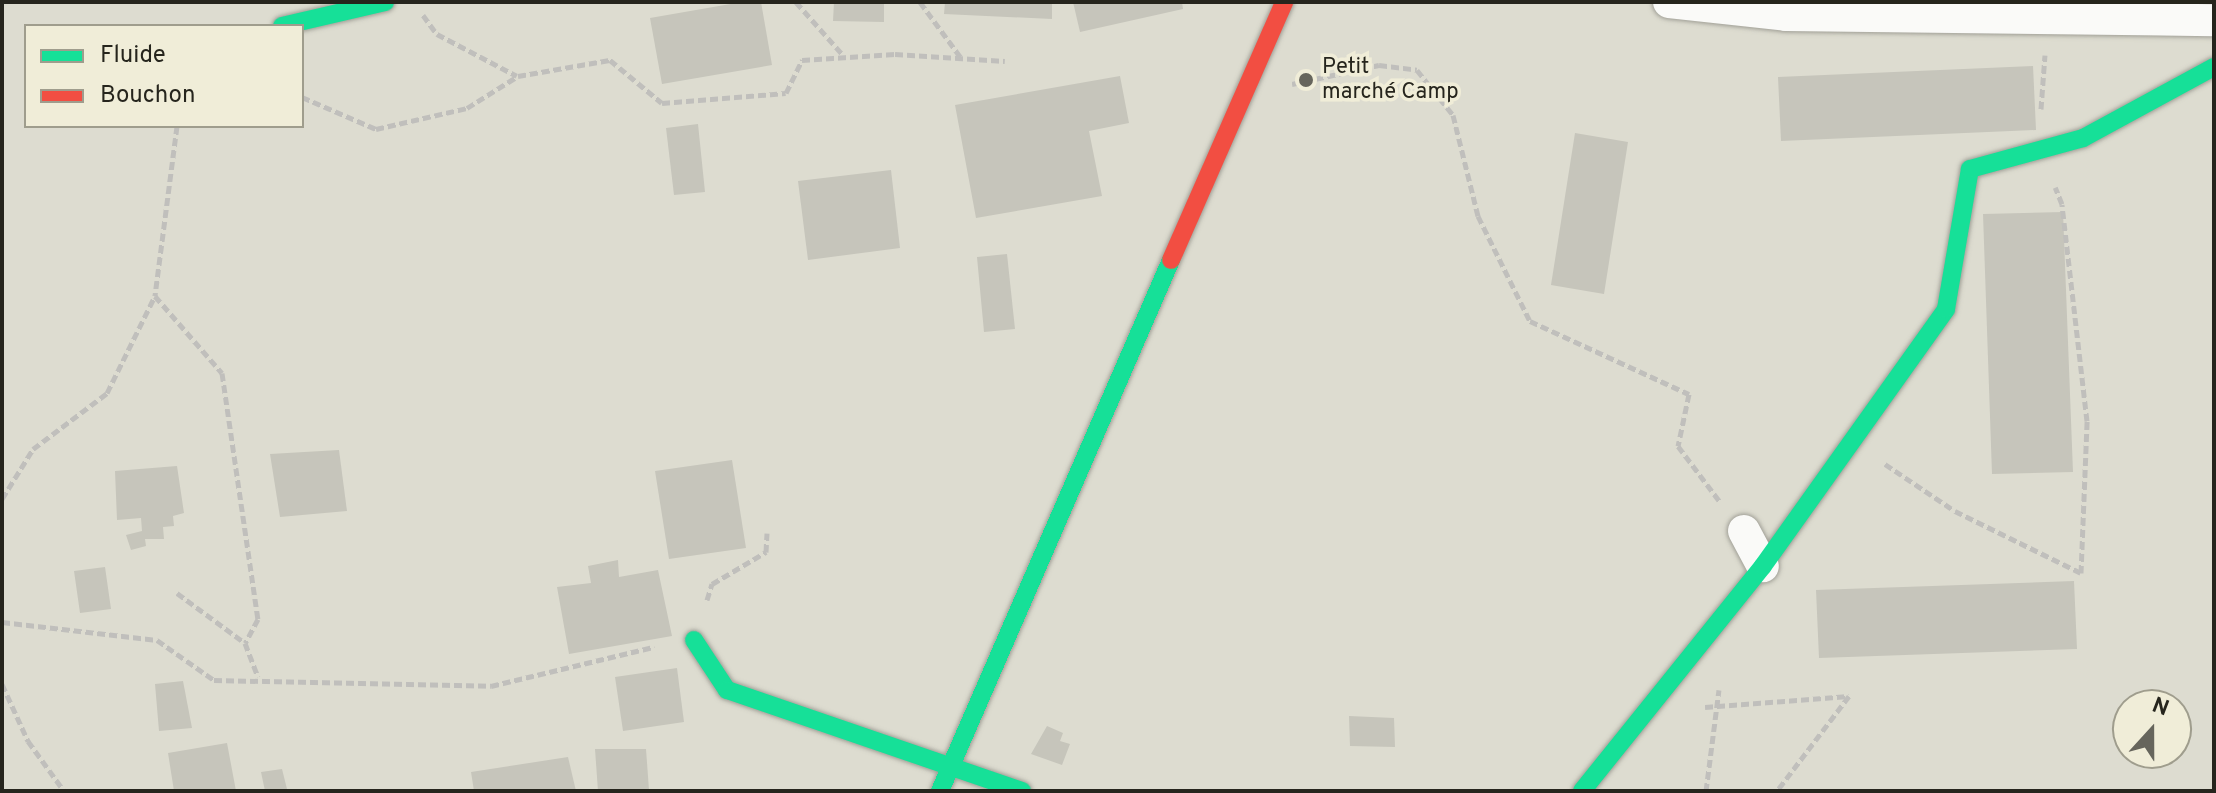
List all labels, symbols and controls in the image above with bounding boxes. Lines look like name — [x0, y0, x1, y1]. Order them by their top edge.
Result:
legend — [24, 24, 304, 128]
text: Fluide — [100, 41, 166, 71]
place label: Petit marché Camp — [1322, 54, 1459, 106]
marker: Petit marché Camp — [1297, 71, 1315, 89]
text: Bouchon — [100, 81, 195, 111]
north arrow — [2112, 689, 2192, 769]
text: N — [2148, 693, 2172, 723]

